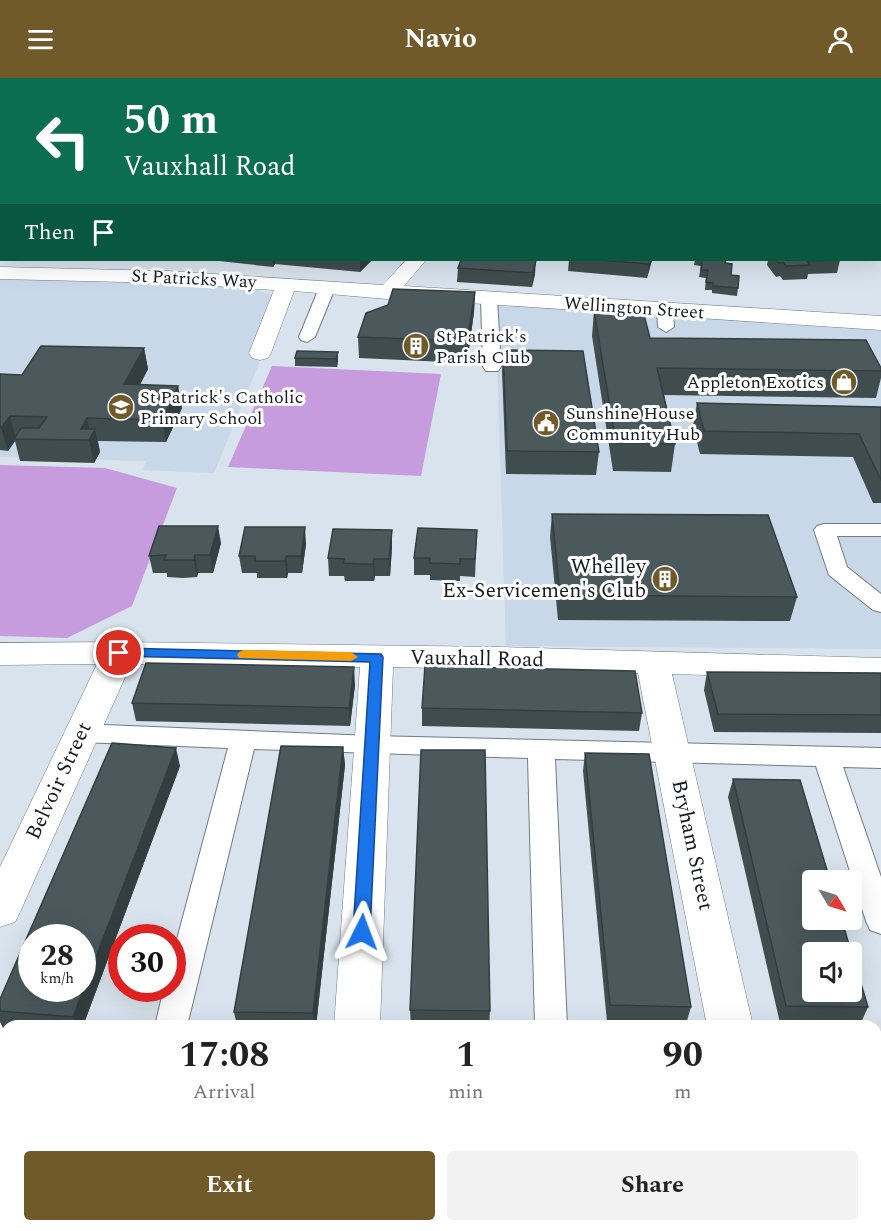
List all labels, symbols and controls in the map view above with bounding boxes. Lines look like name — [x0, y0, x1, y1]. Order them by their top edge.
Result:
text: Navio — [404, 18, 477, 60]
icon: menu — [24, 23, 57, 56]
icon: person — [824, 23, 857, 56]
text: 50 m — [123, 89, 218, 152]
icon: left — [24, 102, 102, 180]
text: Vauxhall Road — [123, 146, 296, 188]
text: Then — [24, 216, 75, 249]
icon: arrive — [87, 216, 120, 249]
street label: St Patricks Way — [131, 262, 259, 296]
street label: Wellington Street — [563, 290, 705, 326]
place label: St Patrick's Parish Club — [436, 323, 530, 371]
building icon: St Patrick's Parish Club — [401, 331, 431, 361]
shop icon: Appleton Exotics — [829, 367, 859, 397]
place label: Appleton Exotics — [686, 369, 824, 396]
place label: St Patrick's Catholic Primary School — [140, 384, 303, 432]
school or university icon: St Patrick's Catholic Primary School — [106, 392, 136, 422]
place label: Sunshine House Community Hub — [566, 400, 700, 448]
public building icon: Sunshine House Community Hub — [531, 408, 561, 438]
place label: Whelley Ex-Servicemen's Club — [442, 551, 647, 607]
building icon: Whelley Ex-Servicemen's Club — [650, 564, 680, 594]
pin — [93, 627, 144, 678]
icon: arrive — [102, 636, 135, 669]
street label: Vauxhall Road — [410, 642, 544, 676]
street label: Belvoir Street — [18, 717, 100, 845]
street label: Bryham Street — [663, 777, 721, 913]
north arrow — [802, 870, 862, 930]
map controls — [802, 870, 862, 1002]
position arrow — [330, 900, 394, 964]
speed limit sign: 30 — [108, 924, 186, 1002]
text: 28 — [40, 933, 74, 979]
button: sound — [802, 942, 862, 1002]
text: km/h — [40, 967, 74, 990]
text: 17:08 — [179, 1028, 269, 1083]
text: 1 — [456, 1028, 476, 1083]
text: 90 — [663, 1028, 703, 1083]
text: Arrival — [193, 1077, 255, 1107]
text: min — [449, 1077, 484, 1107]
text: m — [674, 1077, 691, 1107]
button: Exit — [24, 1151, 435, 1220]
button: Share — [447, 1151, 858, 1220]

